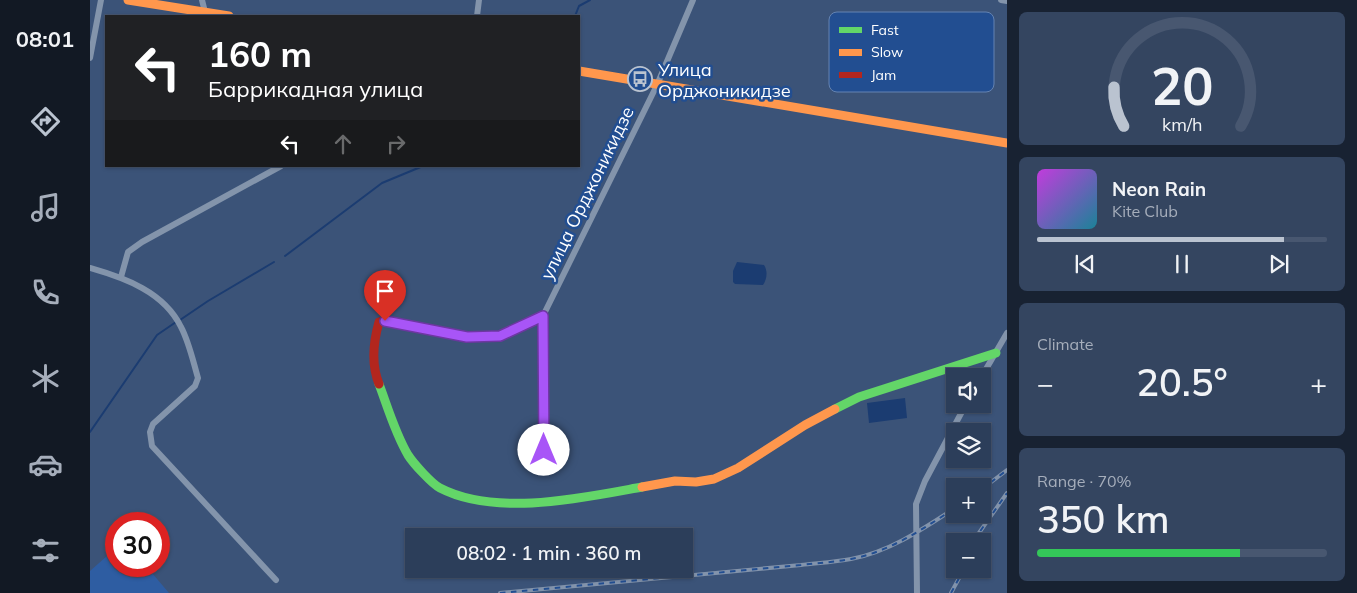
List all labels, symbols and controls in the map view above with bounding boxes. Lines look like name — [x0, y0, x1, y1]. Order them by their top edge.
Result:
legend — [829, 12, 994, 92]
text: Fast — [871, 21, 899, 39]
text: 08:01 — [16, 25, 74, 53]
text: 160 m — [208, 32, 312, 76]
icon: left — [125, 35, 190, 100]
text: Slow — [871, 43, 903, 61]
text: 20 — [1151, 53, 1213, 118]
place label: Улица Орджоникидзе — [657, 58, 791, 102]
bus stop icon: Улица Орджоникидзе — [627, 66, 653, 92]
text: Jam — [871, 66, 896, 84]
text: Баррикадная улица — [208, 75, 423, 103]
street label: улица Орджоникидзе — [535, 103, 639, 283]
icon: directions — [28, 104, 63, 139]
text: km/h — [1162, 113, 1202, 135]
icon: left — [276, 130, 304, 158]
icon: ahead — [329, 130, 357, 158]
icon: right — [382, 130, 410, 158]
text: Neon Rain — [1112, 177, 1206, 201]
icon: music — [28, 190, 63, 225]
text: Kite Club — [1112, 201, 1178, 221]
icon: previous — [1071, 250, 1099, 278]
icon: pause — [1168, 250, 1196, 278]
icon: next — [1265, 250, 1293, 278]
pin — [364, 270, 406, 321]
icon: phone — [28, 275, 63, 310]
icon: arrive — [371, 277, 399, 305]
text: Climate — [1037, 334, 1093, 354]
text: 20.5° — [1136, 358, 1228, 406]
icon: climate — [28, 361, 63, 396]
text: − — [1037, 366, 1054, 401]
text: + — [1310, 366, 1327, 401]
map controls — [946, 368, 991, 578]
button: sound — [946, 368, 991, 413]
position arrow — [517, 423, 569, 475]
button: layers — [946, 423, 991, 468]
icon: car — [28, 447, 63, 482]
text: Range · 70% — [1037, 471, 1132, 491]
button: + — [946, 478, 991, 523]
text: 350 km — [1037, 495, 1170, 543]
speed limit sign: 30 — [105, 512, 170, 577]
icon: filters — [28, 533, 63, 568]
button: − — [946, 533, 991, 578]
text: 08:02 · 1 min · 360 m — [456, 541, 642, 565]

